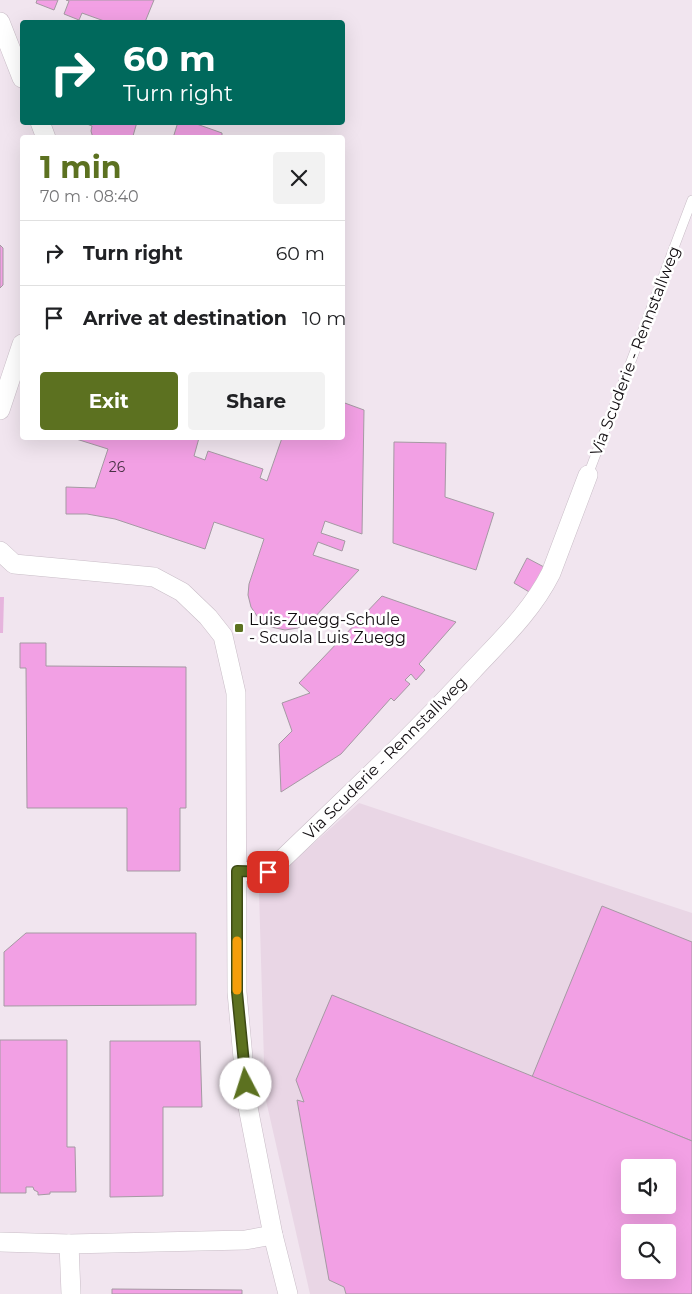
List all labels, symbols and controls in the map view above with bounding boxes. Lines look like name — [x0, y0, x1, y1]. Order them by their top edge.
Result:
text: 60 m — [123, 37, 216, 80]
icon: right — [40, 40, 105, 105]
text: Turn right — [123, 80, 233, 107]
text: 1 min — [40, 149, 121, 186]
button: close — [273, 152, 325, 204]
text: 70 m · 08:40 — [40, 187, 139, 206]
icon: right — [40, 239, 68, 267]
text: Turn right — [83, 242, 183, 265]
text: 60 m — [276, 242, 325, 265]
street label: Via Scuderie - Rennstallweg — [586, 243, 684, 459]
icon: arrive — [40, 304, 68, 332]
text: Arrive at destination — [83, 307, 287, 330]
text: 10 m — [302, 307, 347, 330]
button: Exit — [40, 372, 178, 430]
button: Share — [188, 372, 325, 430]
house number: 26 — [109, 458, 126, 476]
place label: Luis-Zuegg-Schule - Scuola Luis Zuegg — [249, 610, 406, 647]
marker: Luis-Zuegg-Schule - Scuola Luis Zuegg — [233, 622, 245, 634]
street label: Via Scuderie - Rennstallweg — [299, 672, 471, 844]
pin — [247, 851, 289, 893]
icon: arrive — [254, 858, 282, 886]
position arrow — [219, 1057, 271, 1109]
map controls — [621, 1159, 676, 1279]
button: sound — [621, 1159, 676, 1214]
button: search — [621, 1224, 676, 1279]

